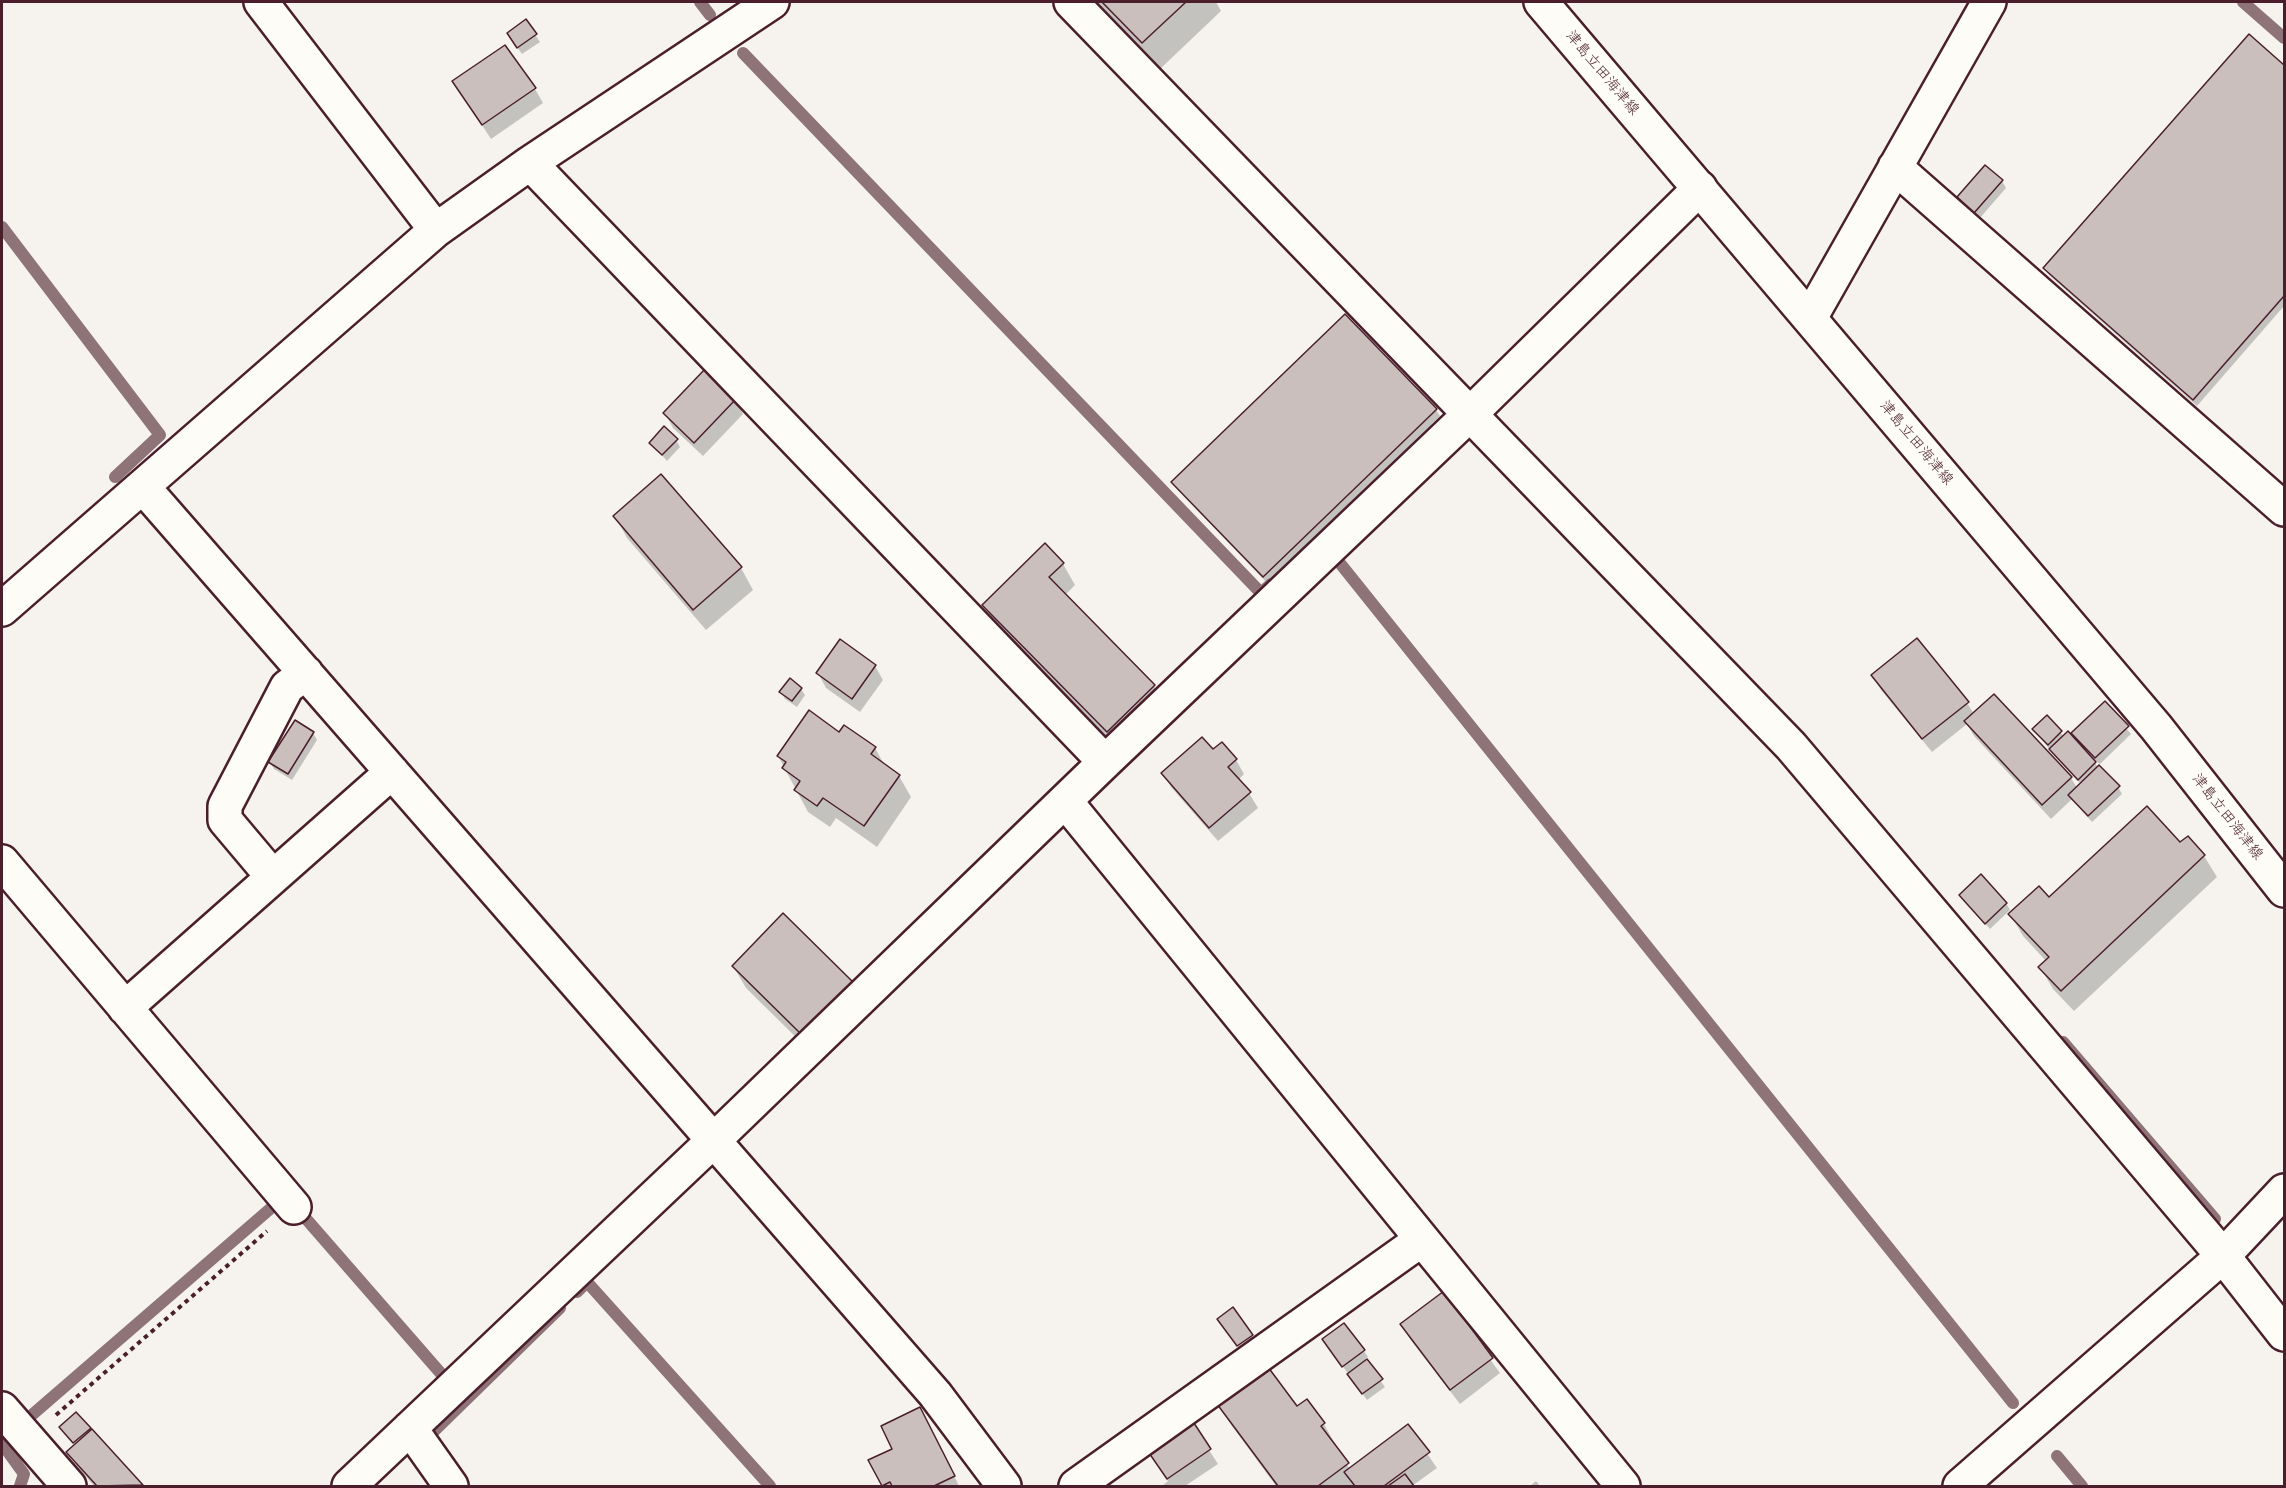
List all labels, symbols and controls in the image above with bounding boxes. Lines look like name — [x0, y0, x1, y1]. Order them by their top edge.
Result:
street label: 津島立田海津線 — [1561, 27, 1643, 119]
street label: 津島立田海津線 — [1875, 397, 1957, 489]
street label: 津島立田海津線 — [2188, 770, 2266, 864]

